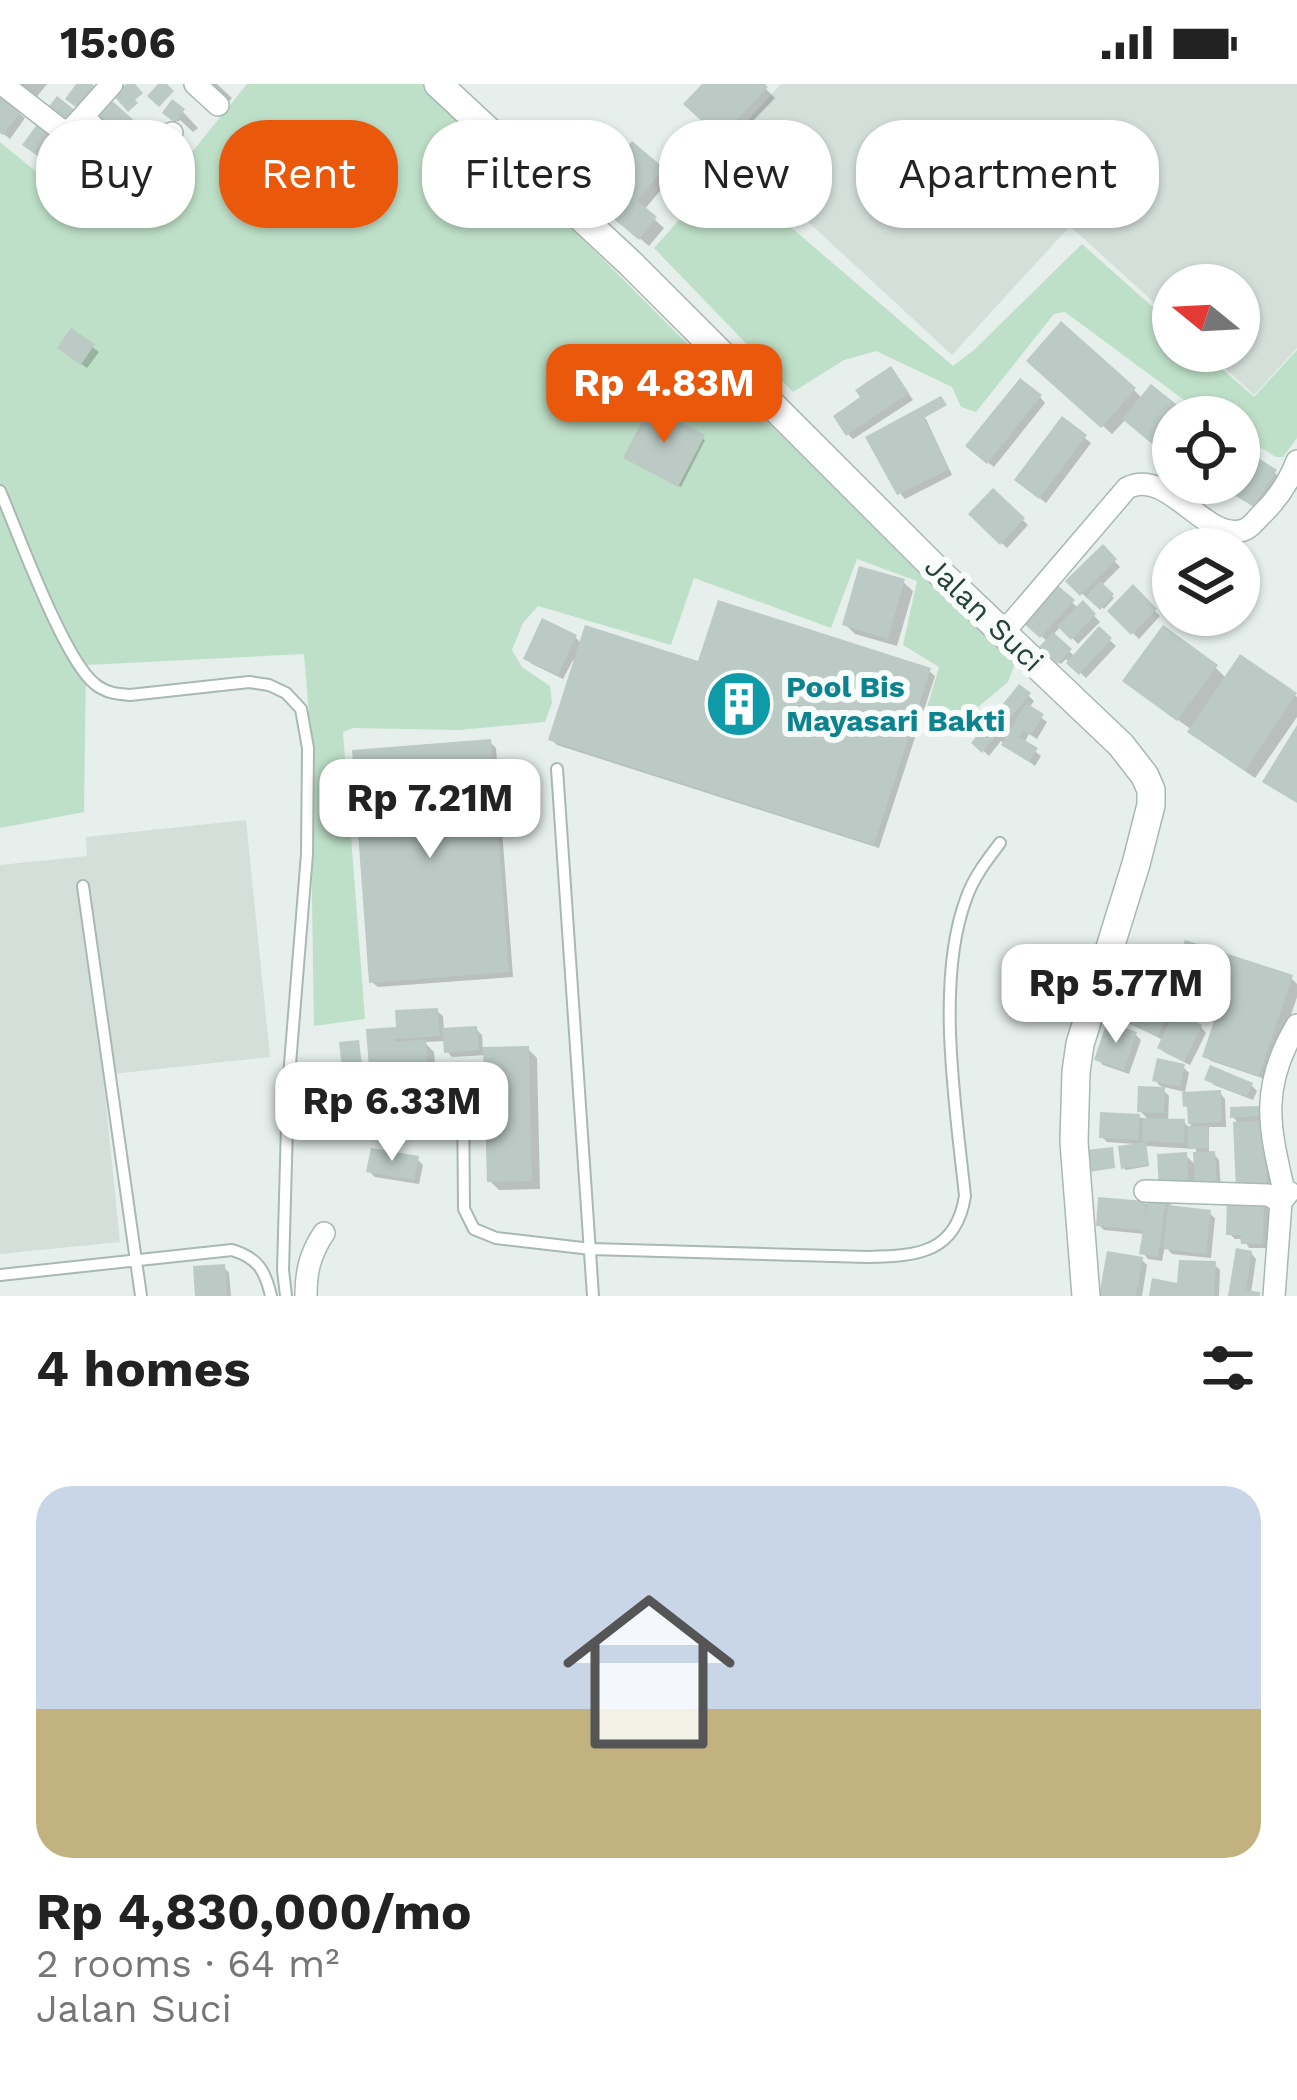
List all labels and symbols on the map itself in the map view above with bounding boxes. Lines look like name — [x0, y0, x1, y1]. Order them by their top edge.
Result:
north arrow — [1152, 264, 1260, 372]
pin: Rp 4.83M — [540, 344, 788, 446]
street label: Jalan Suci — [918, 549, 1051, 679]
building icon: Pool Bis Mayasari Bakti — [704, 669, 774, 739]
place label: Pool Bis Mayasari Bakti — [786, 669, 1006, 738]
pin: Rp 7.21M — [306, 759, 554, 861]
pin: Rp 5.77M — [992, 944, 1240, 1046]
pin: Rp 6.33M — [268, 1062, 516, 1164]

